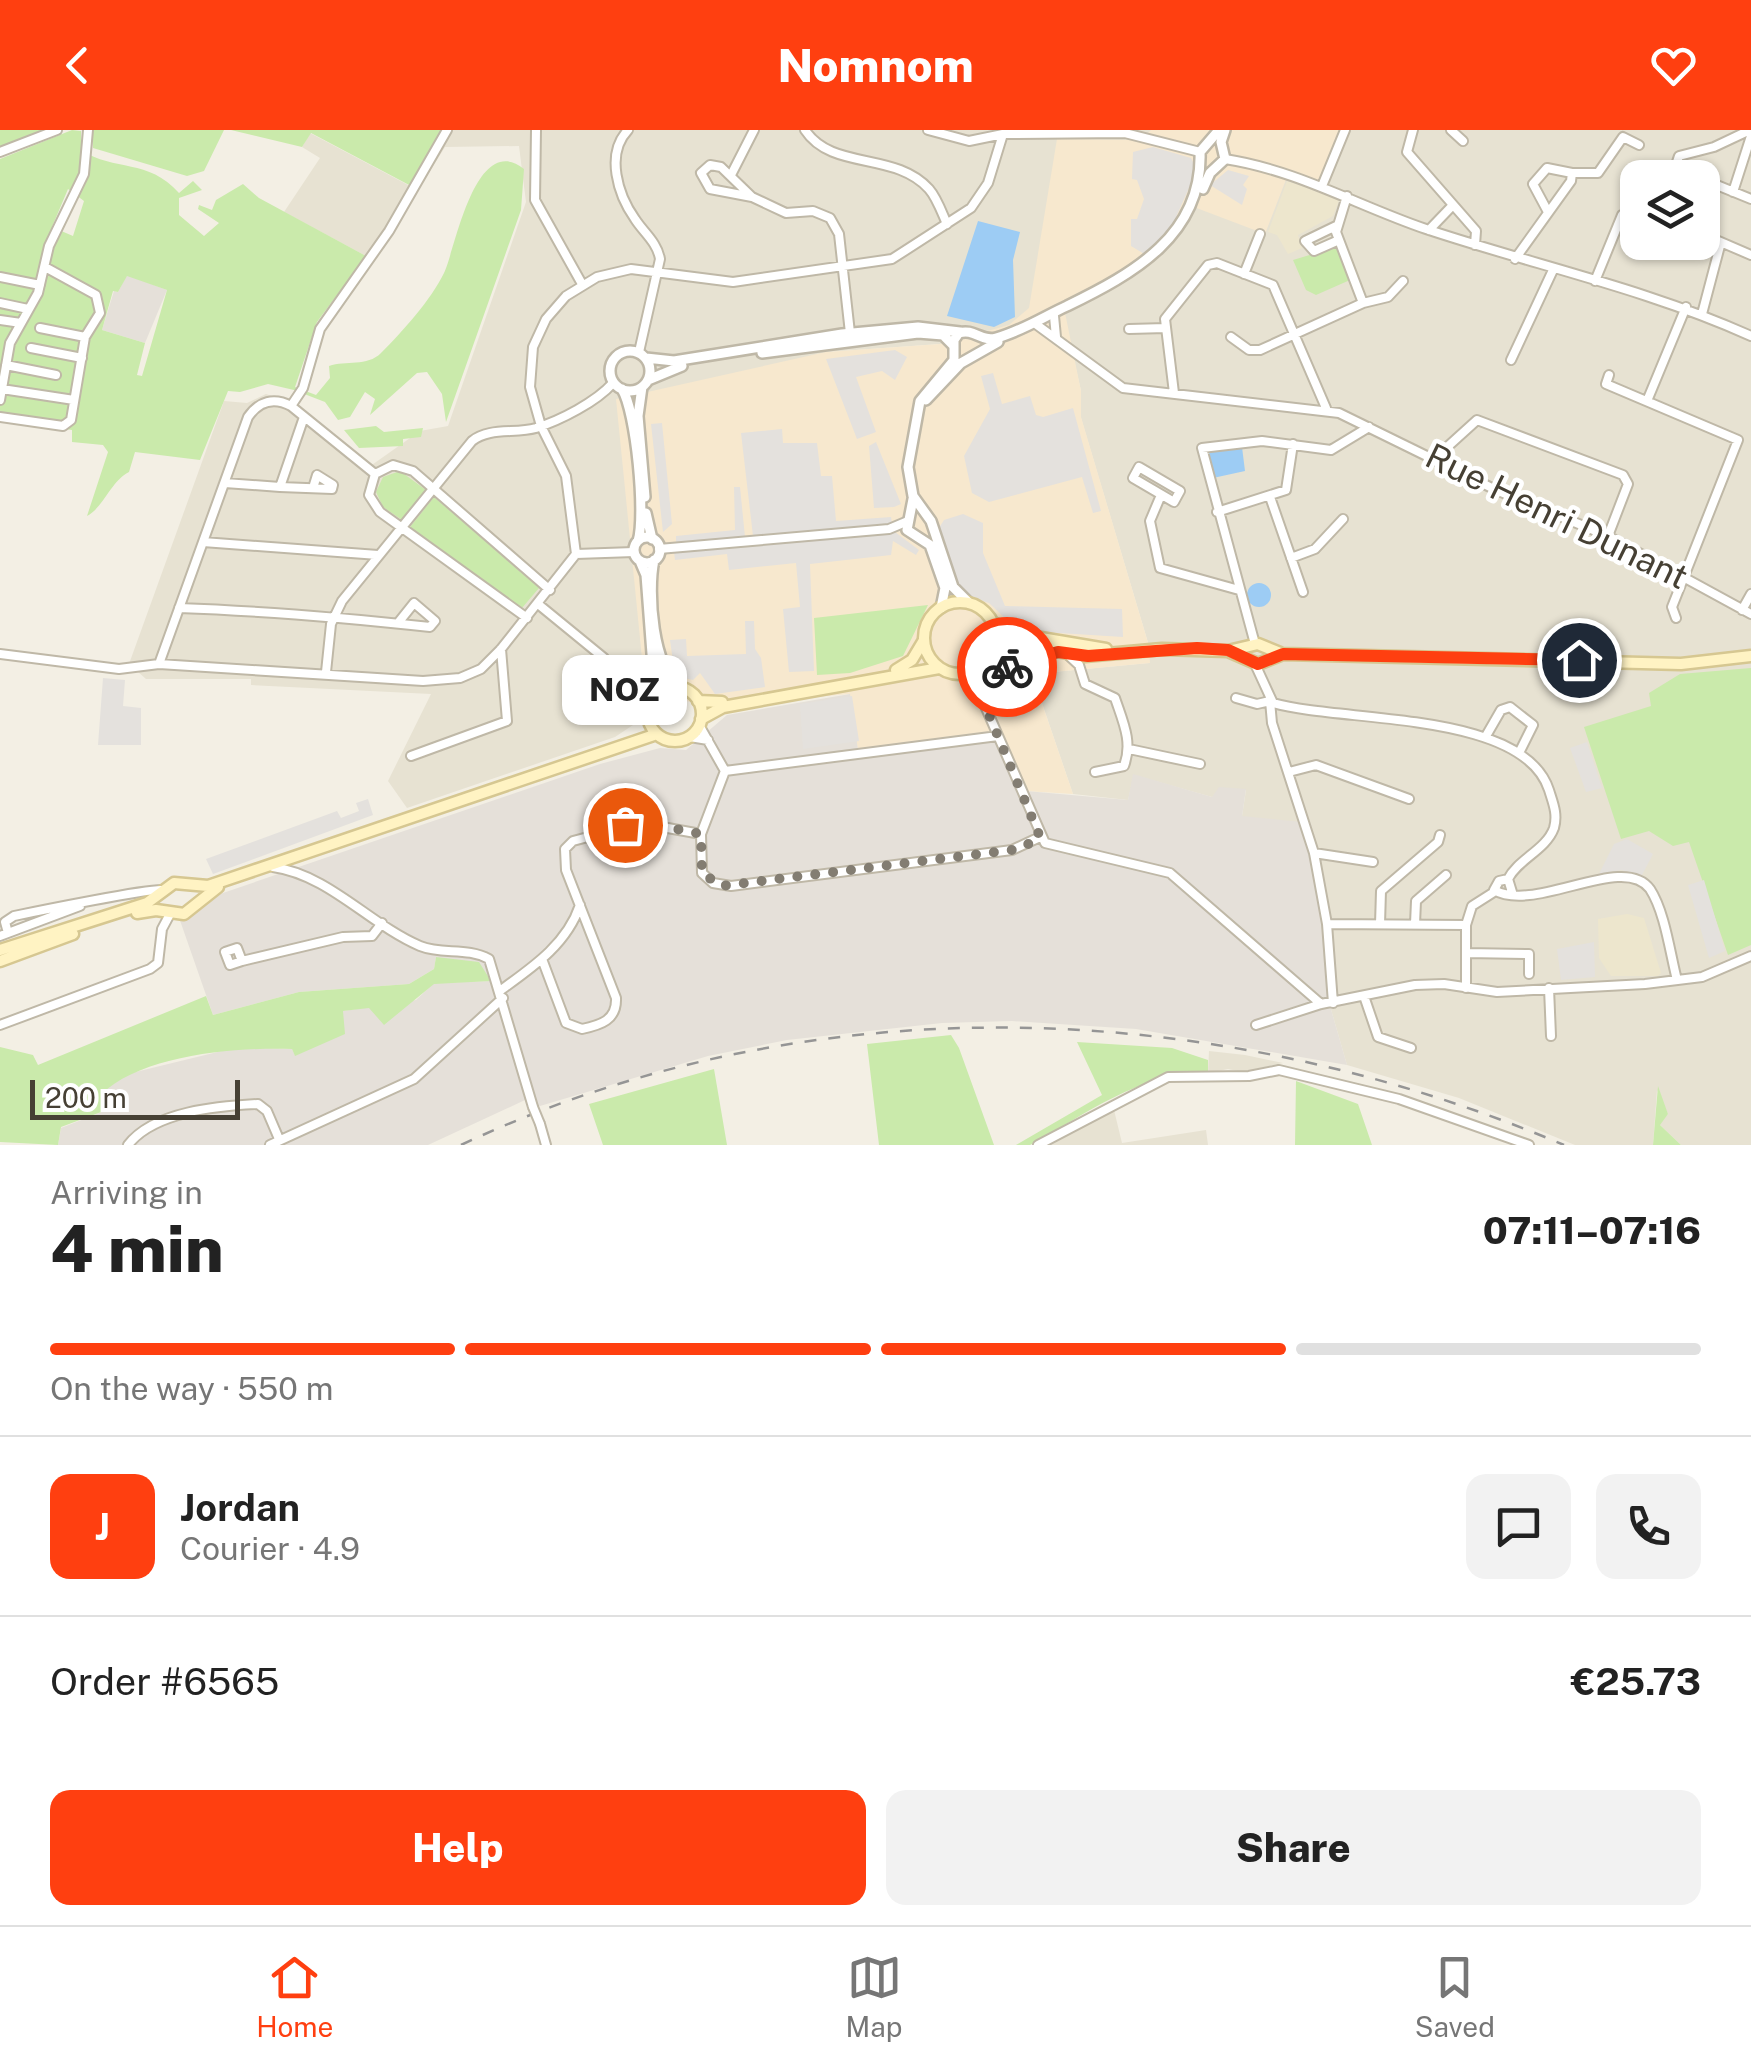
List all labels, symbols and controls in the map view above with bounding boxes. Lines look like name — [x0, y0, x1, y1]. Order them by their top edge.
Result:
icon: back — [50, 38, 105, 93]
icon: heart — [1646, 38, 1701, 93]
text: Nomnom — [777, 39, 974, 92]
map controls — [1620, 160, 1720, 260]
button: layers — [1620, 160, 1720, 260]
street label: Rue Henri Dunant — [1419, 435, 1695, 597]
courier — [957, 617, 1057, 717]
pin — [1537, 618, 1622, 703]
icon: home — [1552, 633, 1607, 688]
icon: bike — [980, 640, 1035, 695]
callout: NOZ — [562, 655, 688, 725]
text: NOZ — [589, 671, 660, 708]
pin — [583, 783, 668, 868]
icon: bag — [598, 798, 653, 853]
scale bar — [30, 1075, 240, 1120]
text: 200 m — [45, 1081, 127, 1114]
text: Arriving in — [50, 1174, 203, 1211]
text: 07:11–07:16 — [1483, 1208, 1701, 1253]
text: 4 min — [50, 1210, 224, 1287]
text: On the way · 550 m — [50, 1370, 333, 1407]
button: chat — [1466, 1474, 1571, 1579]
button: phone — [1596, 1474, 1701, 1579]
text: Jordan — [180, 1485, 300, 1530]
text: J — [95, 1504, 110, 1549]
text: Courier · 4.9 — [180, 1530, 360, 1567]
text: Order #6565 — [50, 1659, 279, 1704]
text: €25.73 — [1571, 1659, 1701, 1704]
button: Help — [50, 1790, 866, 1905]
button: Share — [886, 1790, 1701, 1905]
tab: Home — [256, 1950, 333, 2043]
tab: Map — [846, 1950, 902, 2043]
tab: Saved — [1415, 1950, 1495, 2043]

